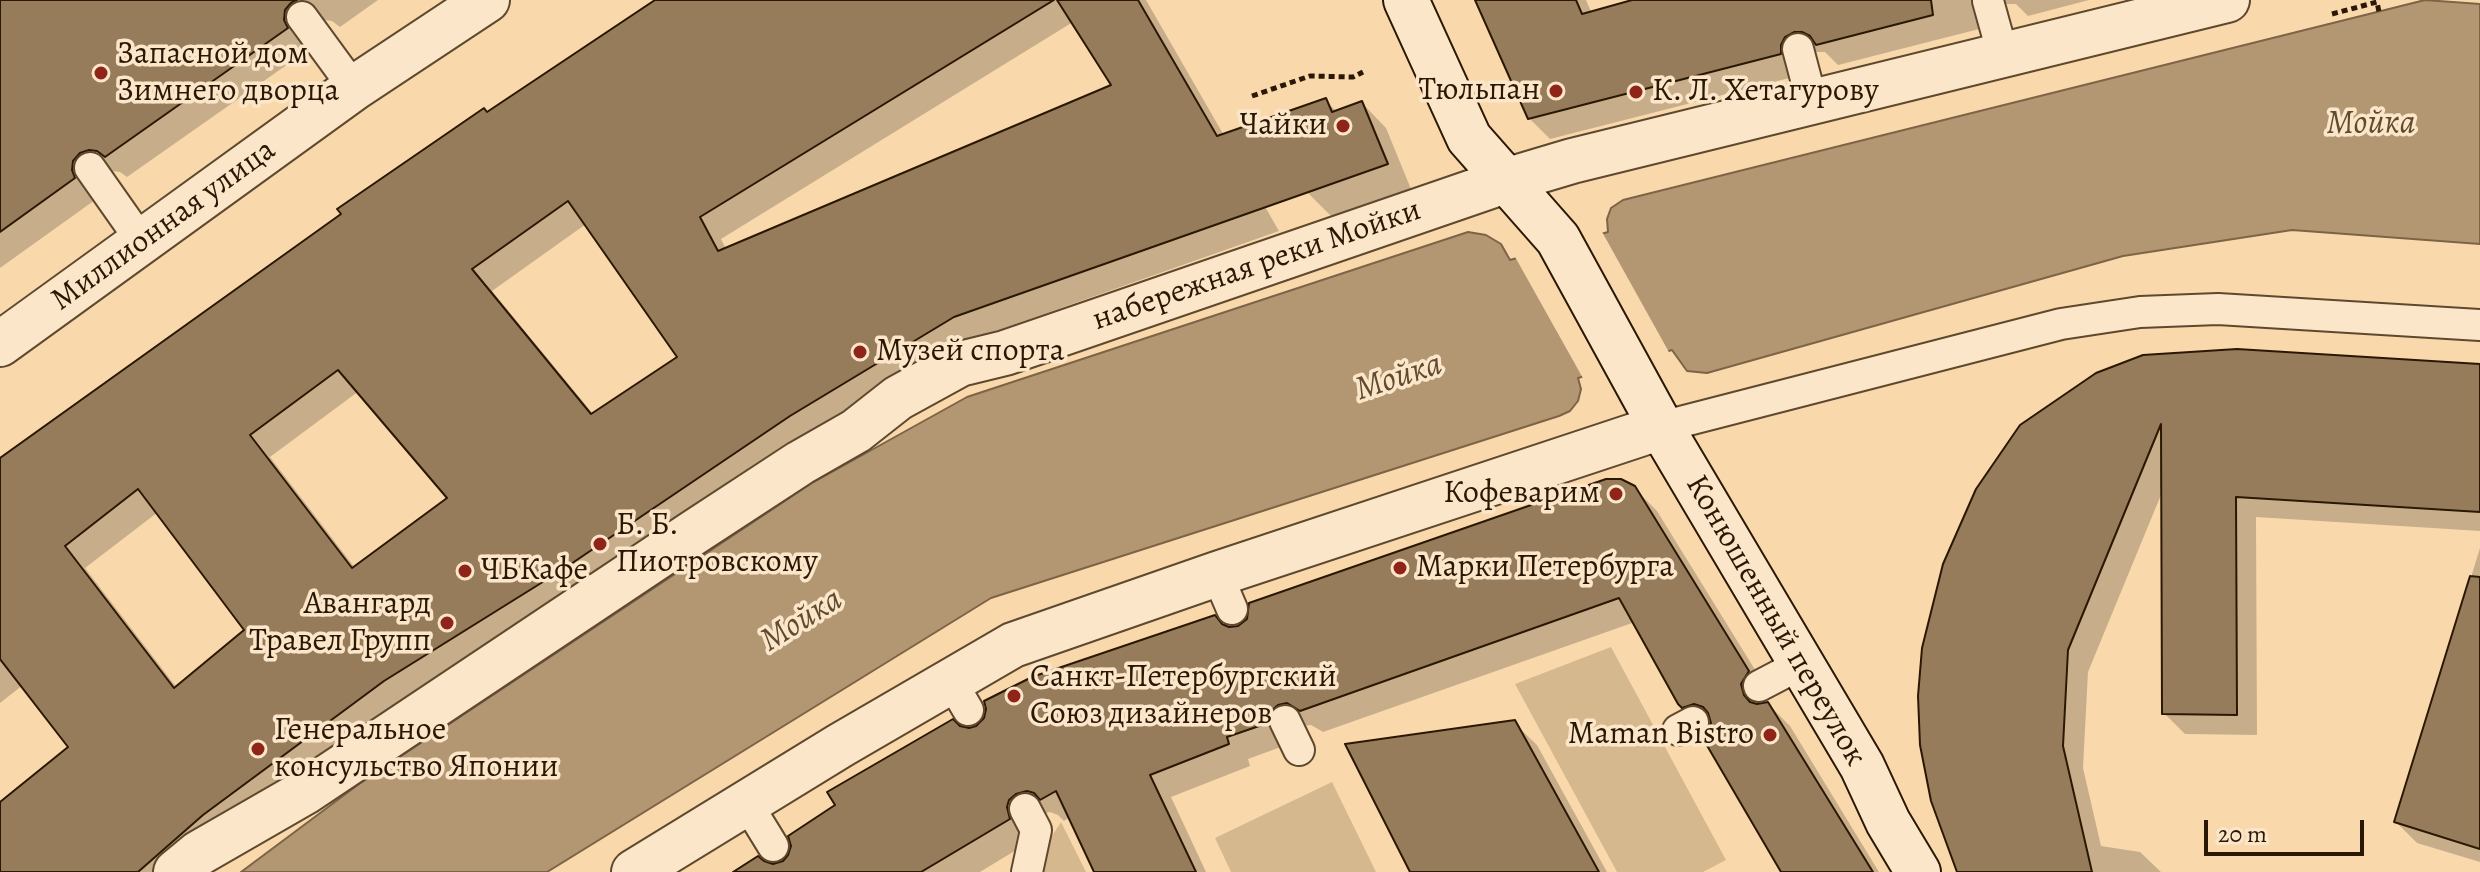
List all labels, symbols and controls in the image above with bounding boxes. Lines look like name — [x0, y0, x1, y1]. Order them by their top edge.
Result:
place label: Запасной дом Зимнего дворца — [117, 36, 339, 111]
marker: Запасной дом Зимнего дворца — [92, 64, 110, 82]
place label: Тюльпан — [1419, 72, 1540, 110]
place label: К. Л. Хетагурову — [1652, 73, 1879, 111]
marker: Тюльпан — [1547, 82, 1565, 100]
marker: К. Л. Хетагурову — [1627, 83, 1645, 101]
water label: Мойка — [2327, 105, 2415, 145]
place label: Чайки — [1240, 107, 1327, 145]
marker: Чайки — [1334, 117, 1352, 135]
street label: Миллионная улица — [44, 132, 284, 320]
street label: набережная реки Мойки — [1088, 192, 1426, 340]
place label: Музей спорта — [876, 333, 1064, 371]
marker: Музей спорта — [851, 343, 869, 361]
water label: Мойка — [1350, 345, 1448, 411]
street label: Конюшенный переулок — [1676, 469, 1874, 773]
place label: Кофеварим — [1443, 475, 1600, 513]
marker: Кофеварим — [1607, 485, 1625, 503]
place label: Б. Б. Пиотровскому — [616, 507, 818, 582]
marker: Б. Б. Пиотровскому — [591, 535, 609, 553]
place label: Марки Петербурга — [1416, 549, 1674, 587]
place label: ЧБКафе — [481, 552, 588, 590]
marker: Марки Петербурга — [1391, 559, 1409, 577]
marker: ЧБКафе — [456, 562, 474, 580]
water label: Мойка — [753, 580, 851, 662]
place label: Авангард Травел Групп — [249, 586, 431, 661]
marker: Авангард Травел Групп — [438, 614, 456, 632]
place label: Санкт-Петербургский Союз дизайнеров — [1030, 659, 1337, 734]
marker: Санкт-Петербургский Союз дизайнеров — [1005, 687, 1023, 705]
place label: Генеральное консульство Японии — [274, 712, 559, 787]
place label: Maman Bistro — [1568, 716, 1754, 754]
marker: Maman Bistro — [1761, 726, 1779, 744]
marker: Генеральное консульство Японии — [249, 740, 267, 758]
scale bar — [2208, 804, 2368, 854]
text: 20 m — [2218, 818, 2267, 850]

